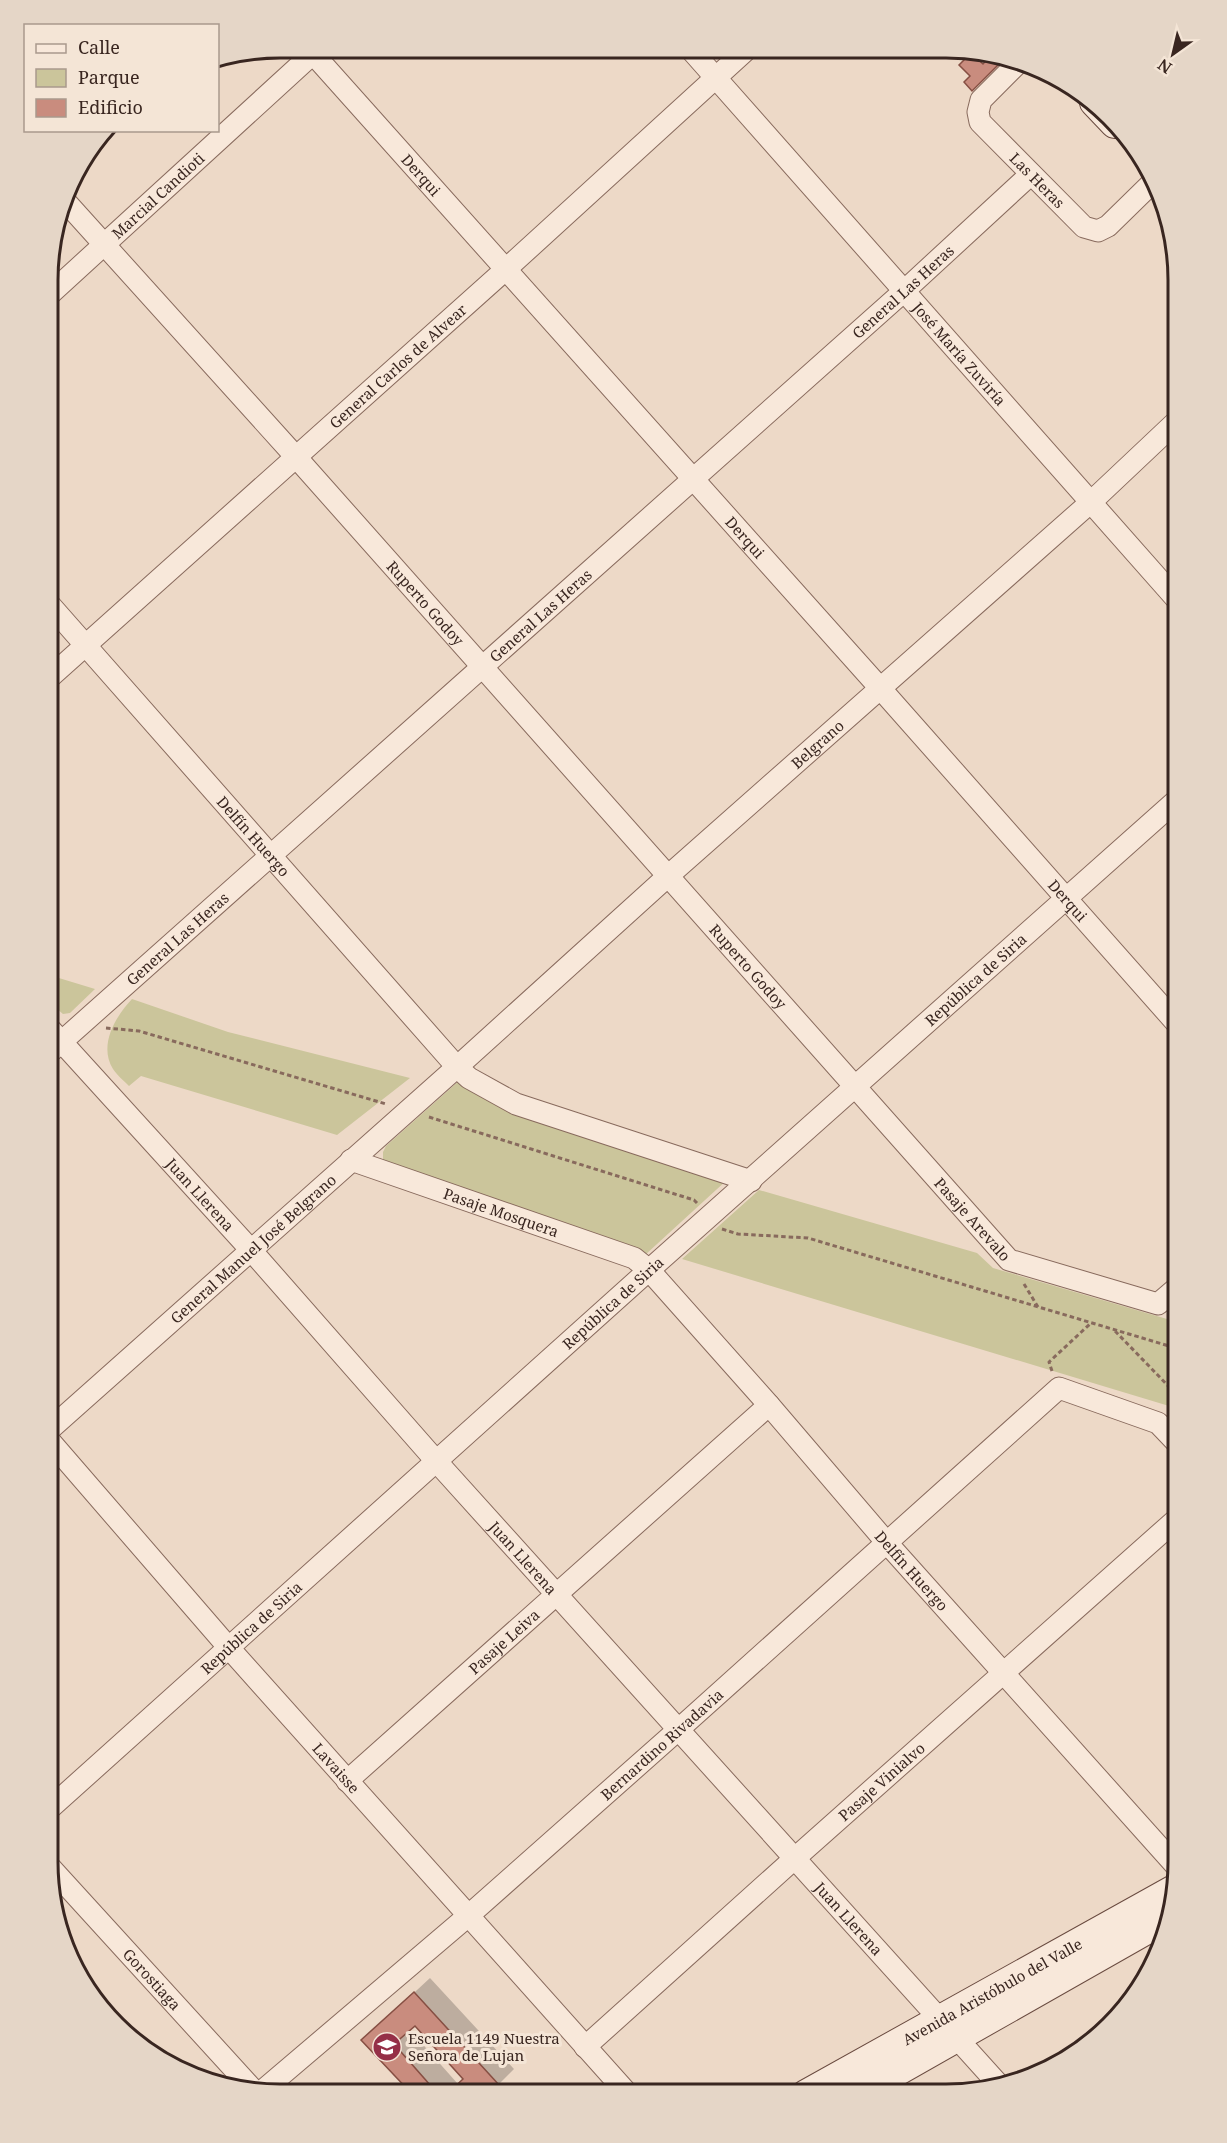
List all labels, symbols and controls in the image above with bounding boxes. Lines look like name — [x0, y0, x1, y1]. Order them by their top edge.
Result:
legend — [24, 24, 219, 132]
north arrow — [1143, 24, 1203, 84]
text: Calle — [78, 35, 120, 59]
text: N — [1153, 54, 1176, 79]
text: Parque — [78, 65, 140, 89]
text: Edificio — [78, 95, 143, 119]
street label: Marcial Candioti — [107, 148, 209, 243]
street label: Las Heras — [1006, 148, 1070, 212]
street label: Derqui — [397, 150, 445, 200]
street label: General Las Heras — [848, 240, 958, 343]
street label: José María Zuviría — [908, 297, 1011, 410]
street label: General Carlos de Alvear — [325, 299, 471, 433]
street label: Derqui — [721, 512, 769, 562]
street label: Ruperto Godoy — [383, 556, 469, 650]
street label: General Las Heras — [485, 564, 596, 666]
street label: Belgrano — [787, 715, 848, 773]
street label: Delfín Huergo — [213, 792, 294, 881]
street label: Derqui — [1044, 875, 1092, 926]
street label: General Las Heras — [122, 887, 233, 989]
street label: Ruperto Godoy — [705, 920, 792, 1013]
street label: República de Siria — [920, 929, 1030, 1030]
street label: Juan Llerena — [161, 1153, 239, 1235]
street label: General Manuel José Belgrano — [166, 1169, 340, 1328]
street label: Pasaje Arevalo — [930, 1173, 1015, 1265]
street label: Pasaje Mosquera — [441, 1183, 562, 1241]
street label: República de Siria — [558, 1252, 667, 1353]
street label: Juan Llerena — [484, 1516, 562, 1599]
street label: Delfín Huergo — [871, 1526, 953, 1615]
street label: República de Siria — [196, 1577, 306, 1678]
street label: Pasaje Leiva — [464, 1604, 543, 1678]
street label: Bernardino Rivadavia — [596, 1684, 727, 1804]
street label: Lavaisse — [308, 1738, 364, 1797]
street label: Pasaje Vinialvo — [834, 1738, 929, 1825]
street label: Juan Llerena — [810, 1877, 887, 1959]
street label: Avenida Aristóbulo del Valle — [899, 1933, 1085, 2049]
street label: Gorostiaga — [119, 1944, 185, 2014]
place label: Escuela 1149 Nuestra Señora de Lujan — [408, 2028, 560, 2065]
school or university icon: Escuela 1149 Nuestra Señora de Lujan — [371, 2031, 403, 2063]

